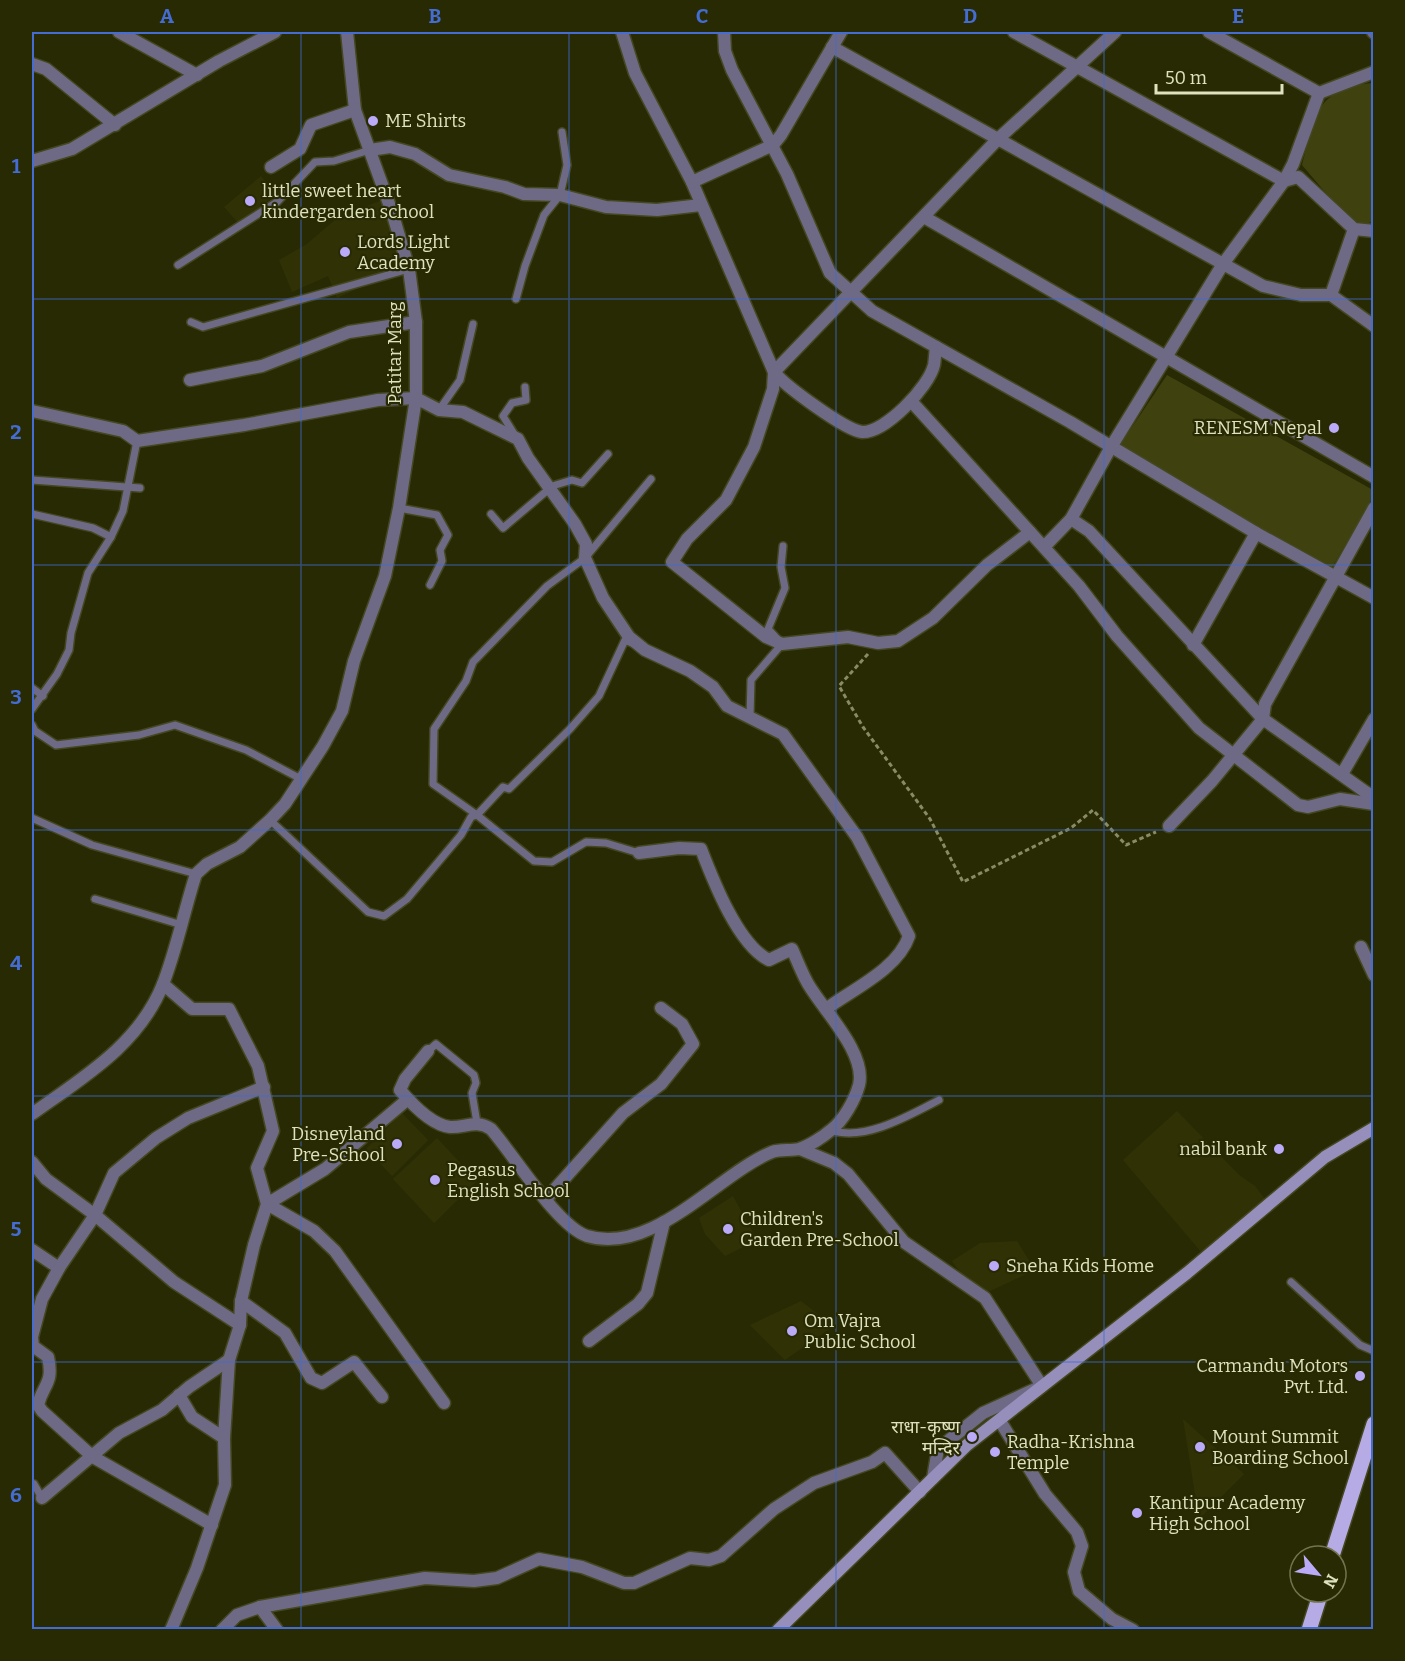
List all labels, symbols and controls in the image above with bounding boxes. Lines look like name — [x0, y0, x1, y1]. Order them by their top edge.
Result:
text: A — [160, 4, 175, 28]
text: B — [429, 4, 442, 28]
text: C — [696, 4, 708, 28]
text: D — [963, 4, 977, 28]
text: E — [1232, 4, 1244, 28]
scale bar — [1156, 57, 1282, 95]
text: 50 m — [1165, 67, 1207, 89]
place label: ME Shirts — [385, 110, 466, 132]
marker: ME Shirts — [366, 114, 380, 128]
text: 1 — [12, 154, 21, 178]
place label: little sweet heart kindergarden school — [262, 180, 434, 223]
marker: little sweet heart kindergarden school — [243, 194, 257, 208]
place label: Lords Light Academy — [357, 231, 451, 274]
marker: Lords Light Academy — [338, 245, 352, 259]
street label: Patitar Marg — [384, 302, 406, 404]
place label: RENESM Nepal — [1194, 417, 1322, 439]
text: 2 — [10, 420, 22, 444]
marker: RENESM Nepal — [1327, 421, 1341, 435]
text: 3 — [10, 685, 22, 709]
text: 4 — [10, 951, 22, 975]
place label: Disneyland Pre-School — [291, 1123, 385, 1166]
marker: Disneyland Pre-School — [390, 1137, 404, 1151]
place label: nabil bank — [1179, 1138, 1268, 1160]
marker: nabil bank — [1272, 1142, 1286, 1156]
place label: Pegasus English School — [447, 1159, 570, 1202]
marker: Pegasus English School — [428, 1173, 442, 1187]
place label: Children's Garden Pre-School — [740, 1208, 899, 1251]
text: 5 — [11, 1217, 22, 1241]
marker: Children's Garden Pre-School — [721, 1222, 735, 1236]
place label: Sneha Kids Home — [1006, 1255, 1154, 1277]
marker: Sneha Kids Home — [987, 1259, 1001, 1273]
place label: Om Vajra Public School — [804, 1310, 916, 1353]
marker: Om Vajra Public School — [785, 1324, 799, 1338]
place label: Carmandu Motors Pvt. Ltd. — [1196, 1355, 1348, 1398]
marker: Carmandu Motors Pvt. Ltd. — [1353, 1369, 1367, 1383]
place label: राधा-कृष्ण मन्दिर — [891, 1416, 961, 1459]
place label: Mount Summit Boarding School — [1212, 1426, 1349, 1469]
marker: राधा-कृष्ण मन्दिर — [965, 1430, 979, 1444]
place label: Radha-Krishna Temple — [1007, 1431, 1135, 1474]
marker: Mount Summit Boarding School — [1193, 1440, 1207, 1454]
marker: Radha-Krishna Temple — [988, 1445, 1002, 1459]
text: 6 — [10, 1483, 22, 1507]
place label: Kantipur Academy High School — [1149, 1492, 1306, 1535]
marker: Kantipur Academy High School — [1130, 1506, 1144, 1520]
north arrow — [1288, 1544, 1348, 1604]
text: N — [1319, 1571, 1342, 1591]

